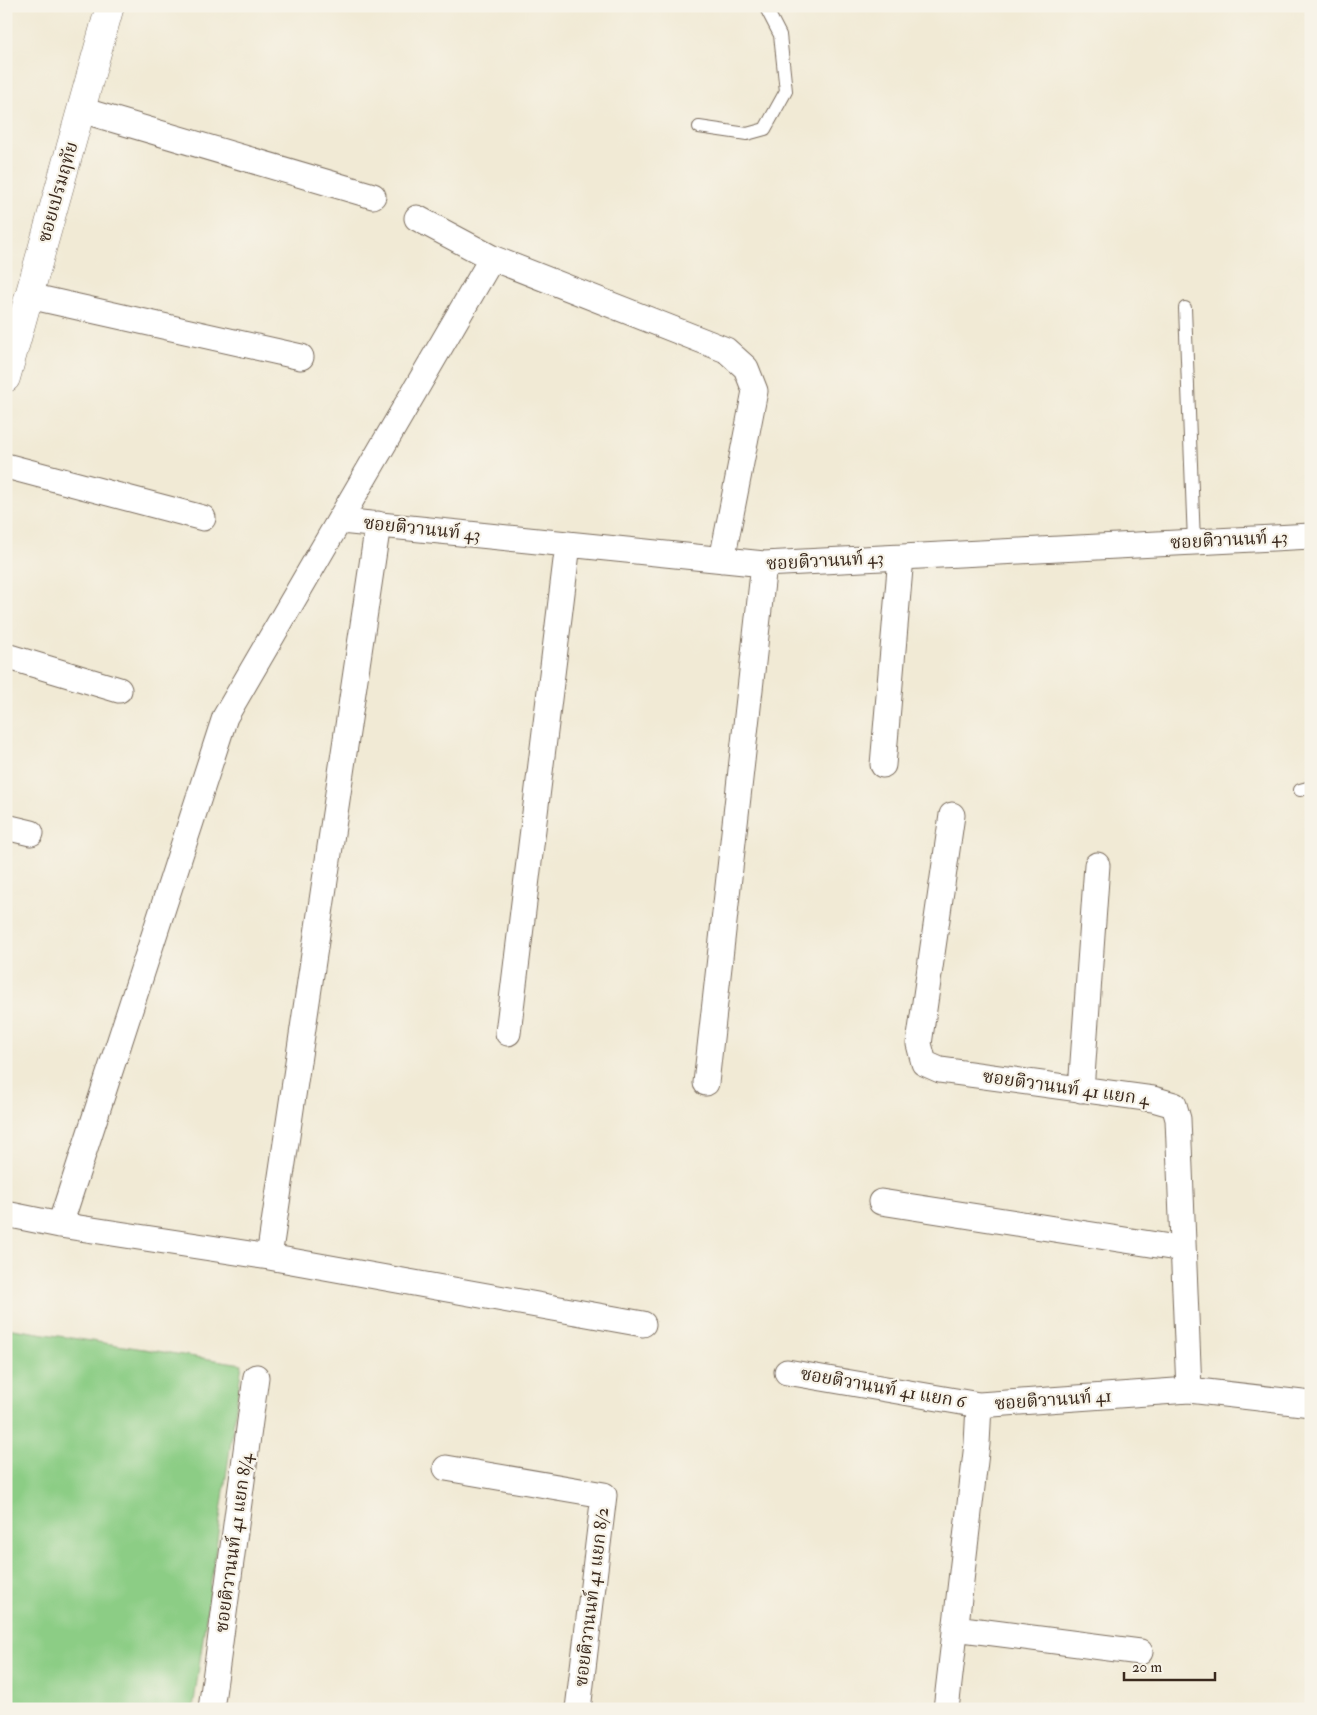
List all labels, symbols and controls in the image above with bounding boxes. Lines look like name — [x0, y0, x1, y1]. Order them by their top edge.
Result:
street label: ซอยเปรมฤทัย — [33, 139, 83, 245]
street label: ซอยติวานนท์ 43 — [362, 511, 482, 547]
street label: ซอยติวานนท์ 43 — [1170, 525, 1288, 555]
street label: ซอยติวานนท์ 43 — [766, 546, 884, 576]
street label: ซอยติวานนท์ 41 แยก 4 — [981, 1065, 1152, 1111]
street label: ซอยติวานนท์ 41 แยก 6 — [799, 1362, 968, 1414]
street label: ซอยติวานนท์ 41 — [994, 1384, 1112, 1416]
street label: ซอยติวานนท์ 41 แยก 8/4 — [210, 1451, 258, 1634]
street label: ซอยติวานนท์ 41 แยก 8/2 — [570, 1506, 614, 1688]
scale bar — [1124, 1650, 1216, 1682]
text: 20 m — [1132, 1658, 1162, 1677]

